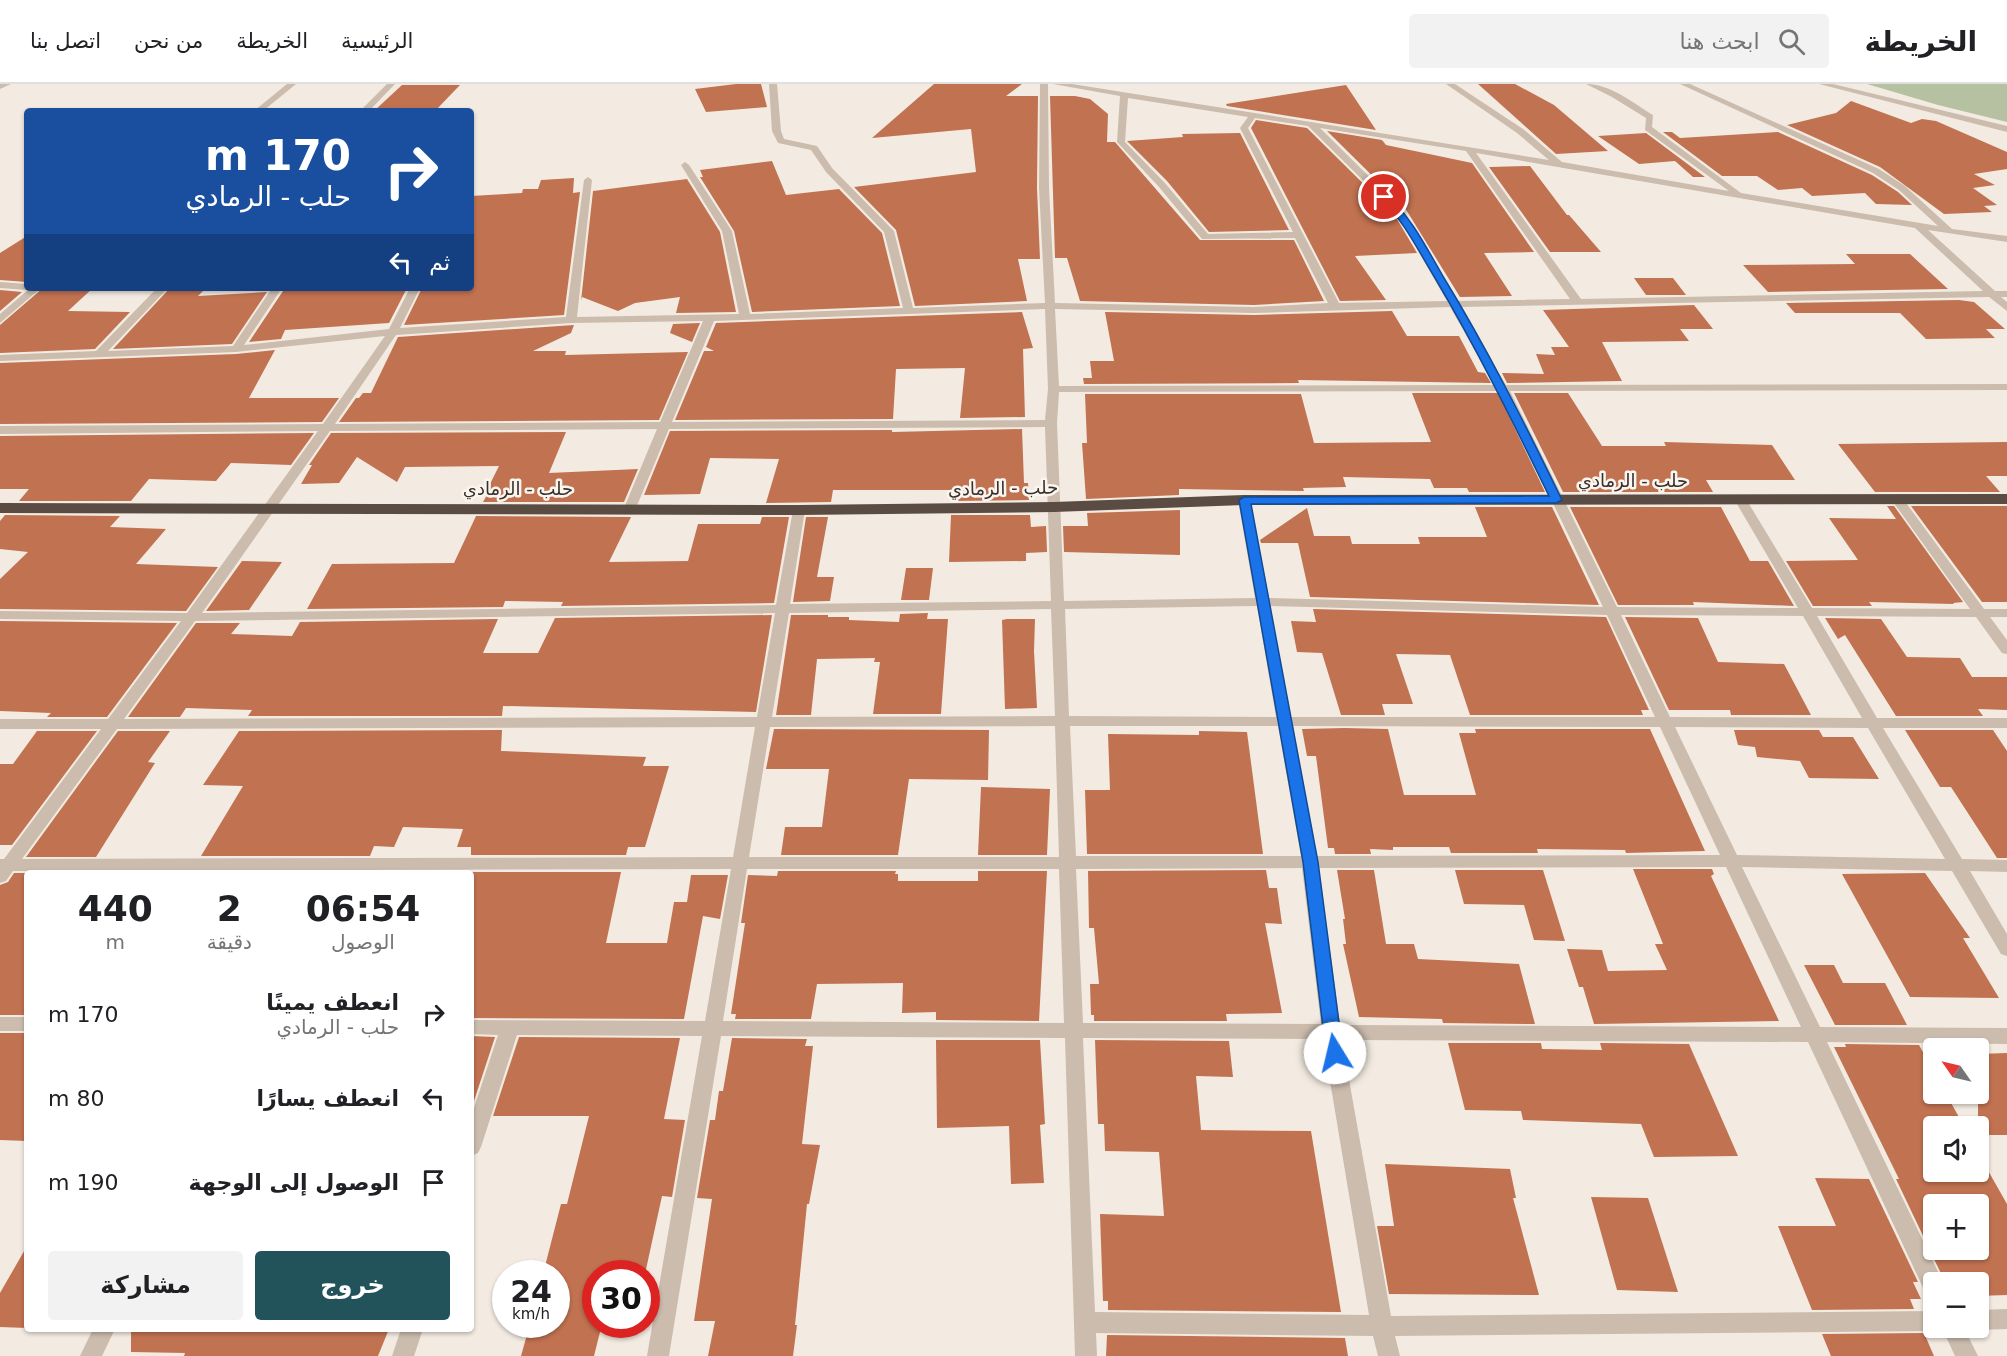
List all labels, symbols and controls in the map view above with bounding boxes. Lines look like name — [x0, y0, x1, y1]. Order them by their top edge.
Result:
search box — [1409, 14, 1829, 68]
icon: search — [1775, 25, 1808, 58]
text: الخريطة — [1865, 25, 1977, 58]
text: اتصل بنا — [30, 29, 101, 53]
text: من نحن — [134, 29, 203, 53]
text: الخريطة — [236, 29, 308, 53]
text: الرئيسية — [341, 29, 413, 53]
text: ابحث هنا — [1680, 29, 1760, 54]
text: 170 m — [205, 131, 351, 180]
icon: right — [372, 132, 450, 210]
pin — [1358, 171, 1409, 222]
icon: arrive — [1367, 180, 1400, 213]
text: حلب - الرمادي — [185, 181, 351, 212]
icon: left — [384, 246, 417, 279]
text: ثم — [429, 250, 450, 275]
street label: حلب - الرمادي — [1578, 470, 1688, 492]
street label: حلب - الرمادي — [948, 477, 1058, 500]
street label: حلب - الرمادي — [463, 478, 573, 500]
text: 440 — [78, 888, 153, 929]
text: 2 — [217, 888, 242, 929]
text: 06:54 — [306, 888, 420, 929]
text: m — [106, 930, 125, 954]
text: دقيقة — [207, 930, 252, 954]
text: الوصول — [331, 930, 395, 954]
text: انعطف يمينًا — [266, 990, 399, 1015]
icon: right — [417, 998, 450, 1031]
text: 170 m — [48, 1002, 118, 1027]
text: حلب - الرمادي — [276, 1015, 399, 1039]
position arrow — [1303, 1021, 1367, 1085]
north arrow — [1923, 1038, 1989, 1104]
map controls — [1923, 1038, 1989, 1338]
icon: left — [417, 1082, 450, 1115]
text: 80 m — [48, 1086, 104, 1111]
text: انعطف يسارًا — [256, 1086, 399, 1111]
button: sound — [1923, 1116, 1989, 1182]
icon: arrive — [417, 1166, 450, 1199]
text: 190 m — [48, 1170, 118, 1195]
text: الوصول إلى الوجهة — [189, 1170, 399, 1195]
button: + — [1923, 1194, 1989, 1260]
button: مشاركة — [48, 1251, 243, 1320]
button: خروج — [255, 1251, 450, 1320]
speed limit sign: 30 — [582, 1260, 660, 1338]
button: − — [1923, 1272, 1989, 1338]
text: 24 — [510, 1274, 552, 1309]
text: km/h — [512, 1305, 550, 1323]

